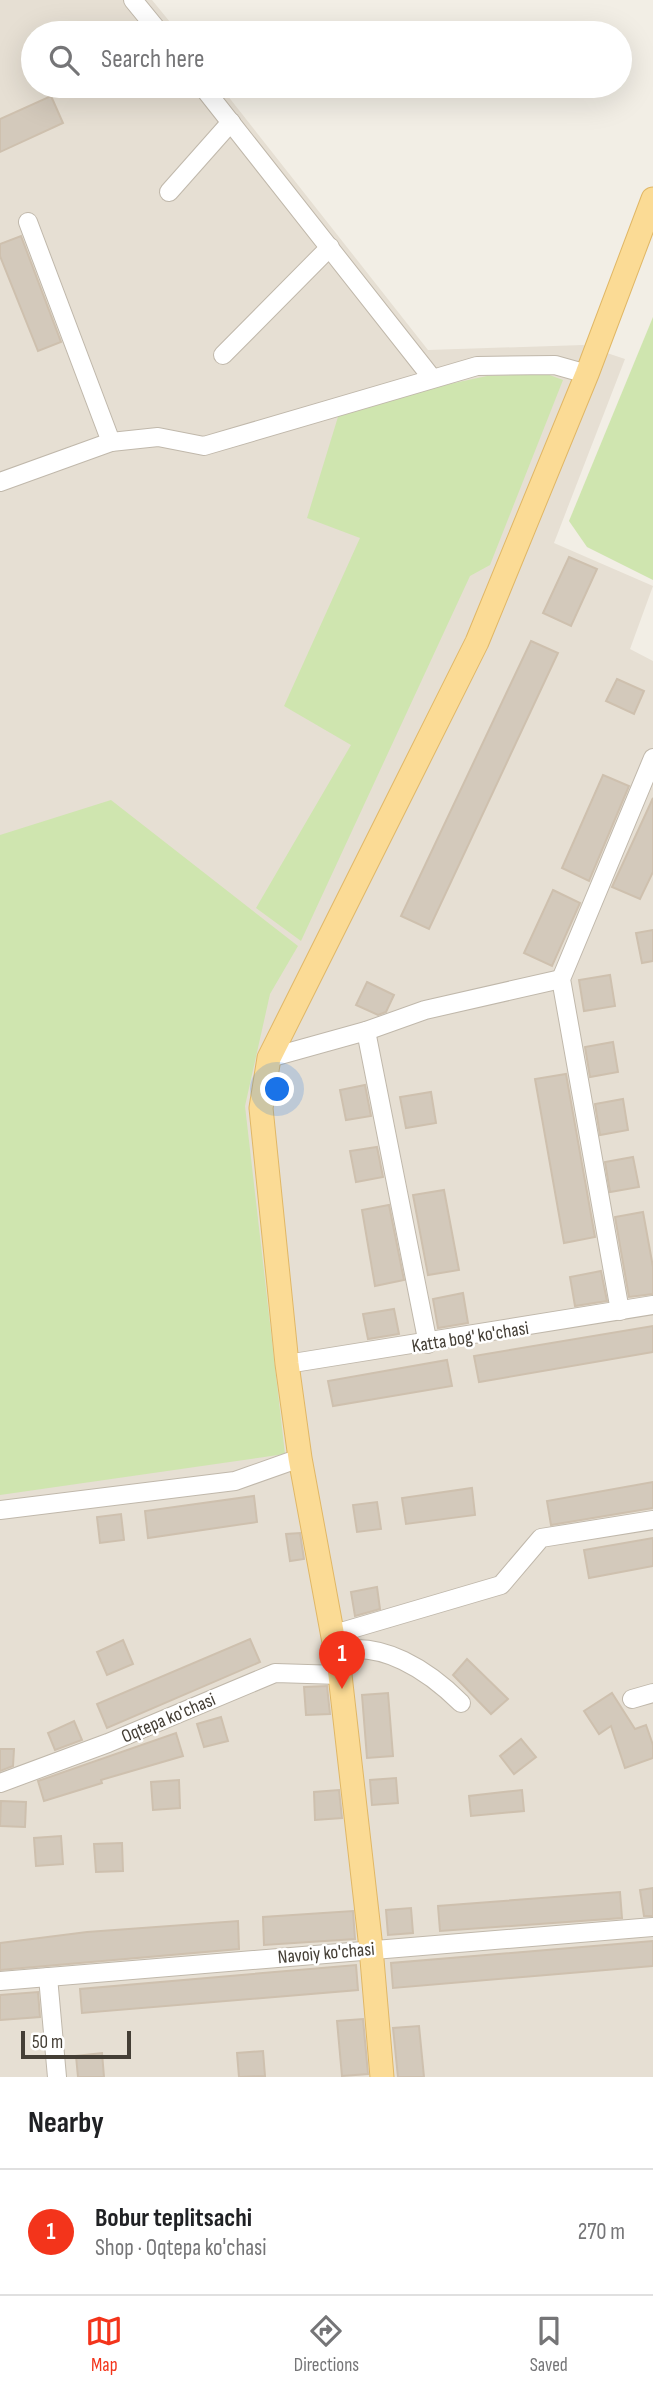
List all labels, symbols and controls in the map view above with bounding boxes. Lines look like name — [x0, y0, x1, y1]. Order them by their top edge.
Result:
search box — [21, 21, 632, 98]
icon: search — [45, 41, 83, 79]
text: Search here — [101, 44, 204, 75]
your location — [260, 1072, 294, 1106]
street label: Katta bog' ko'chasi — [410, 1317, 530, 1358]
pin: 1 — [319, 1631, 365, 1689]
street label: Oqtepa ko'chasi — [118, 1688, 219, 1748]
street label: Navoiy ko'chasi — [277, 1938, 375, 1969]
scale bar — [21, 2028, 131, 2060]
text: 50 m — [32, 2031, 63, 2054]
text: Nearby — [28, 2105, 104, 2141]
text: Bobur teplitsachi — [95, 2203, 252, 2234]
text: 1 — [46, 2218, 56, 2246]
text: 270 m — [578, 2218, 625, 2246]
text: Shop · Oqtepa ko'chasi — [95, 2234, 267, 2262]
tab: Map — [85, 2312, 123, 2377]
tab: Directions — [294, 2312, 359, 2377]
tab: Saved — [530, 2312, 568, 2377]

